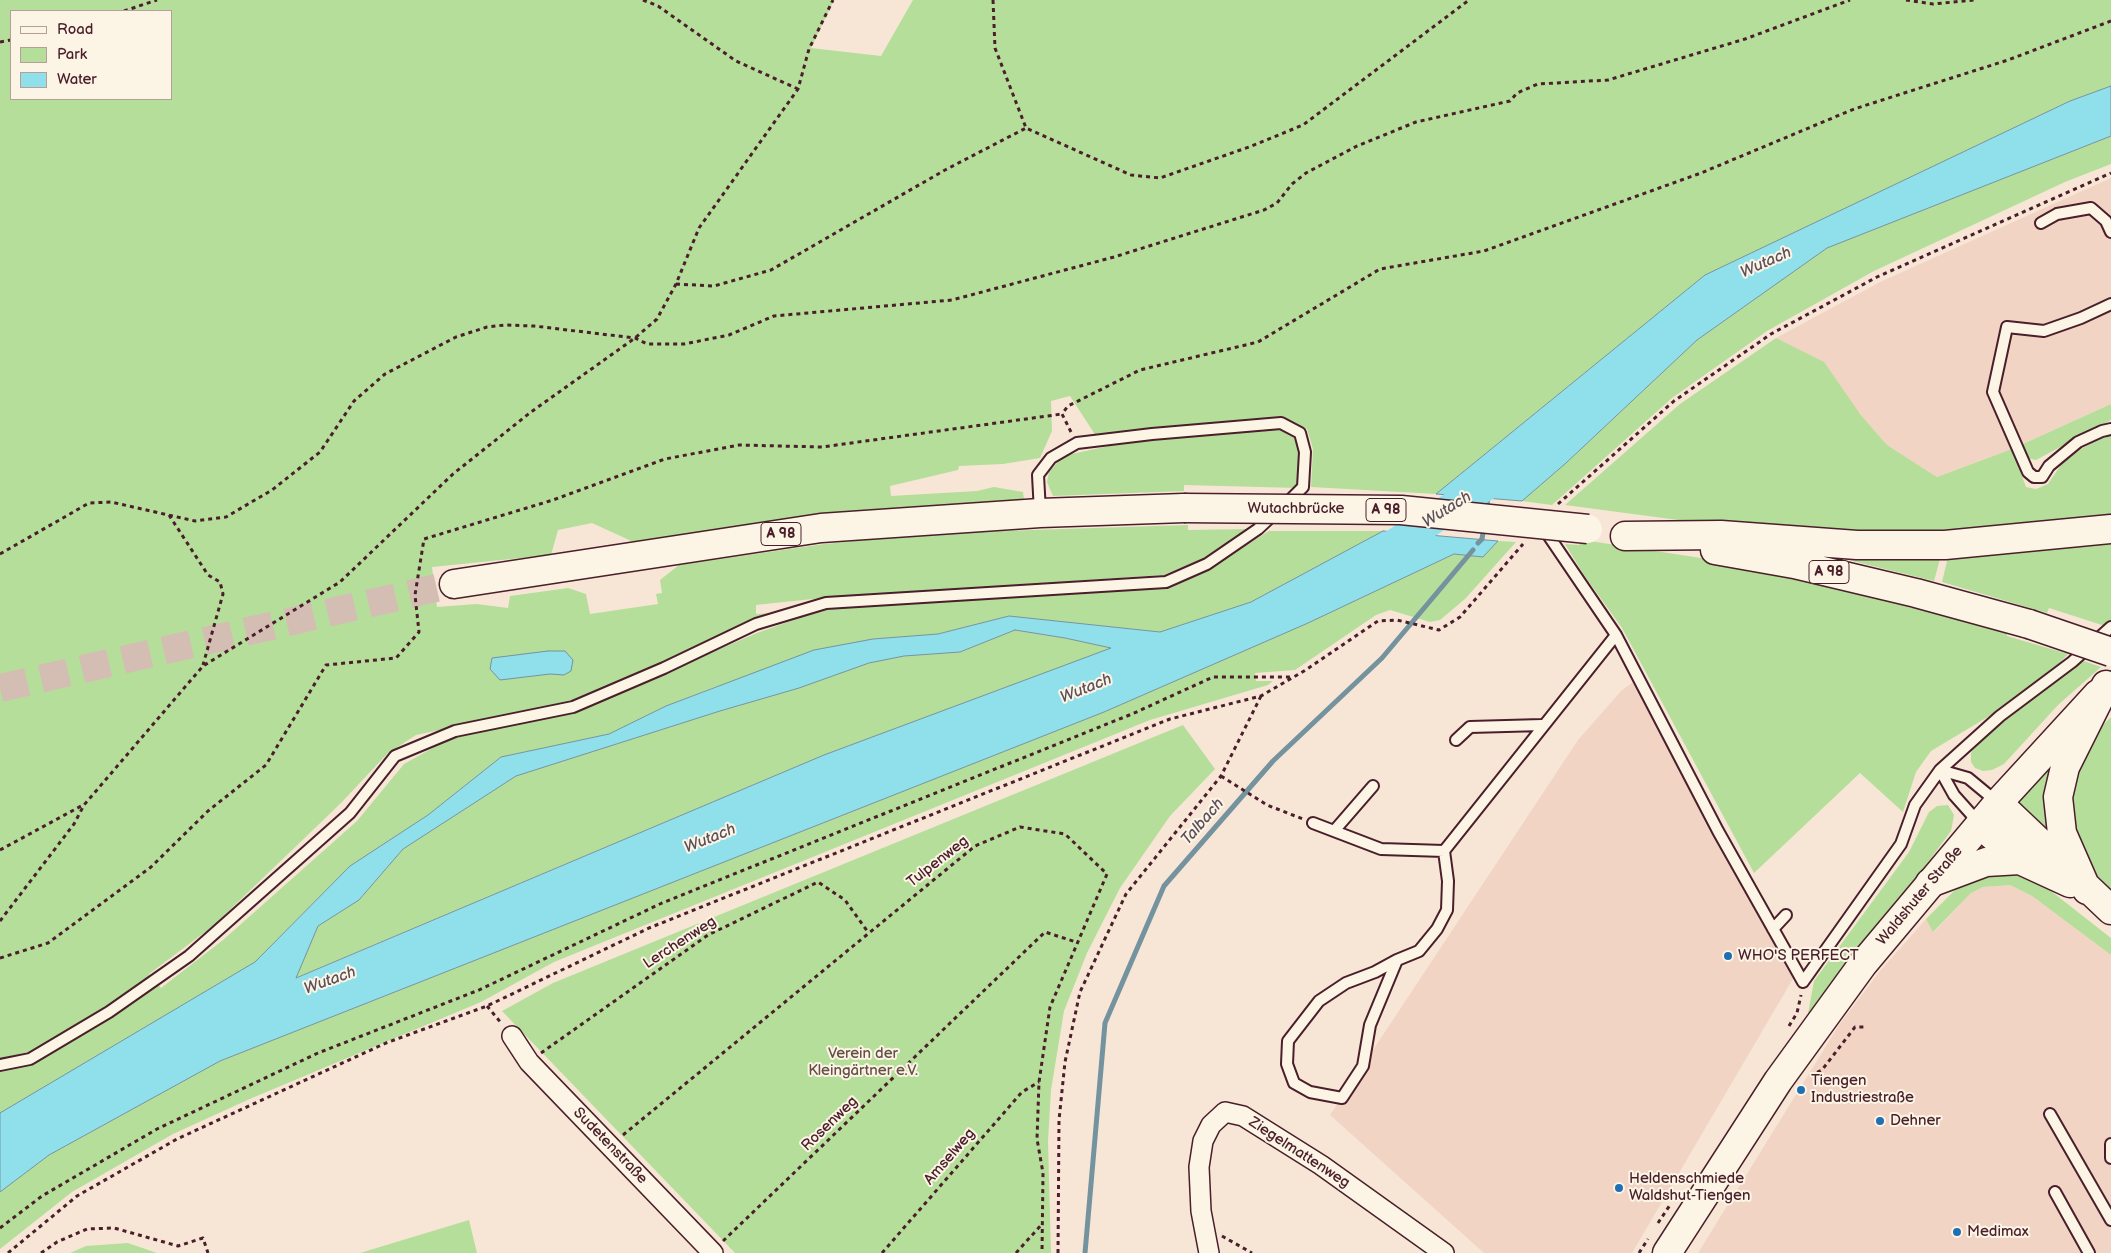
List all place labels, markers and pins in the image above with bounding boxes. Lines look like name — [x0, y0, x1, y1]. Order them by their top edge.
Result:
place label: WHO'S PERFECT — [1738, 947, 1859, 965]
marker: WHO'S PERFECT — [1722, 950, 1734, 962]
place label: Tiengen Industriestraße — [1811, 1072, 1914, 1107]
marker: Tiengen Industriestraße — [1795, 1084, 1807, 1096]
place label: Dehner — [1890, 1112, 1941, 1130]
marker: Dehner — [1874, 1115, 1886, 1127]
place label: Heldenschmiede Waldshut-Tiengen — [1629, 1170, 1750, 1205]
marker: Heldenschmiede Waldshut-Tiengen — [1613, 1182, 1625, 1194]
place label: Medimax — [1967, 1223, 2029, 1241]
marker: Medimax — [1951, 1226, 1963, 1238]

